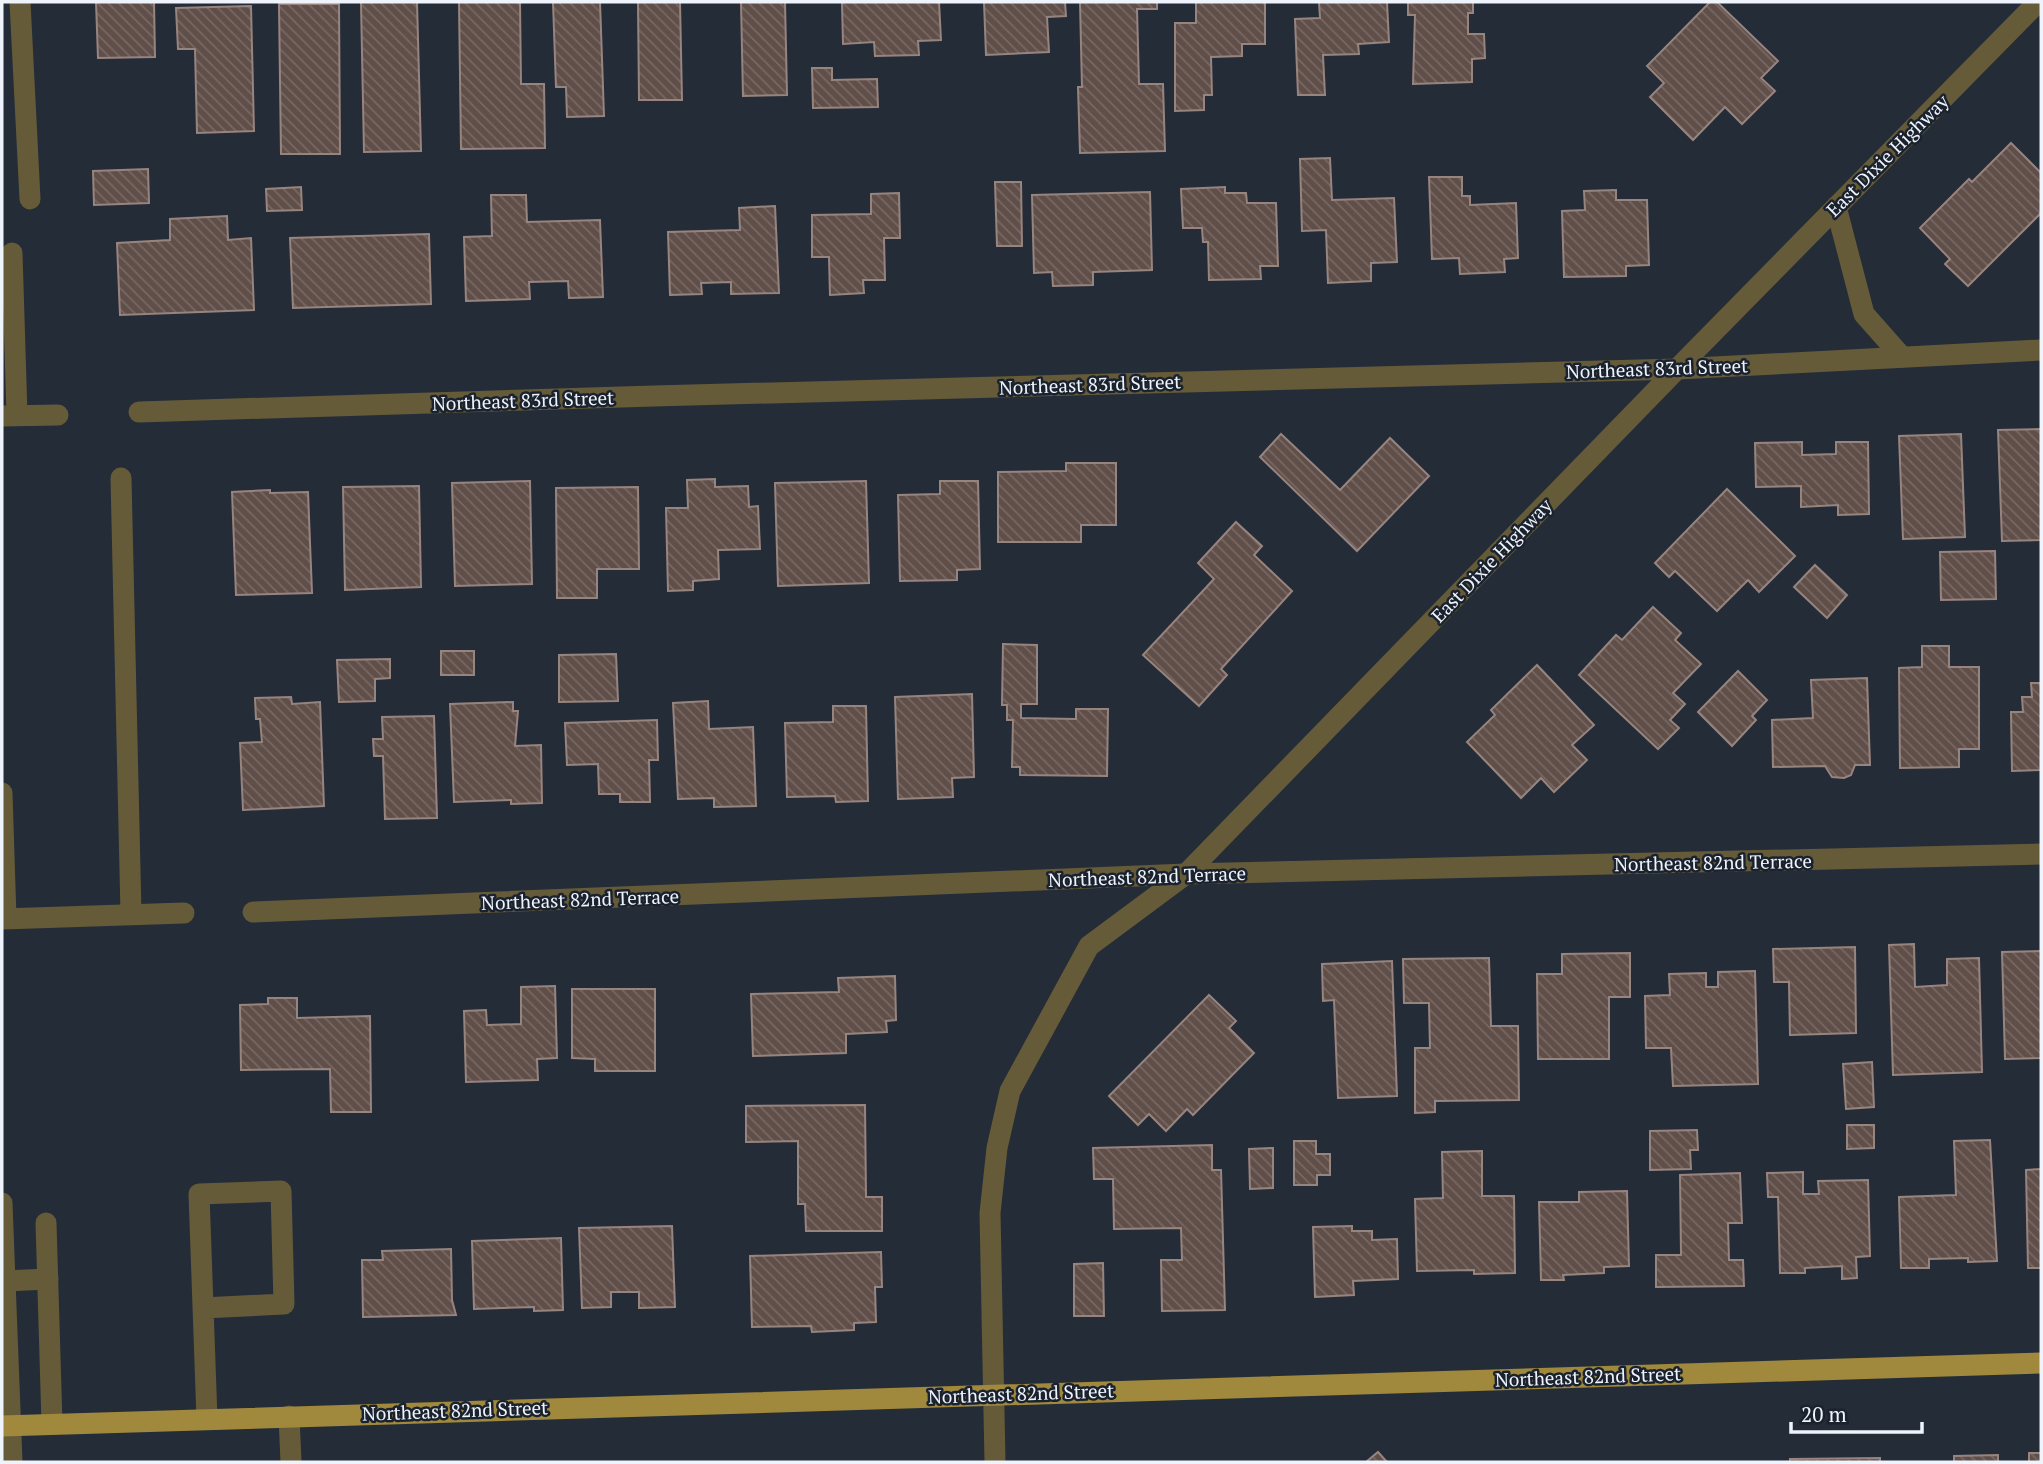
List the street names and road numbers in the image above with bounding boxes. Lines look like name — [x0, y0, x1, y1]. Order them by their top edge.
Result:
street label: East Dixie Highway — [1820, 88, 1954, 222]
street label: Northeast 83rd Street — [1565, 352, 1749, 384]
street label: Northeast 83rd Street — [998, 368, 1182, 400]
street label: Northeast 83rd Street — [431, 384, 615, 416]
street label: East Dixie Highway — [1425, 492, 1557, 627]
street label: Northeast 82nd Terrace — [1614, 848, 1812, 876]
street label: Northeast 82nd Terrace — [1048, 860, 1246, 892]
street label: Northeast 82nd Terrace — [481, 883, 679, 915]
street label: Northeast 82nd Street — [1494, 1360, 1682, 1392]
street label: Northeast 82nd Street — [927, 1377, 1115, 1409]
street label: Northeast 82nd Street — [361, 1394, 549, 1426]

